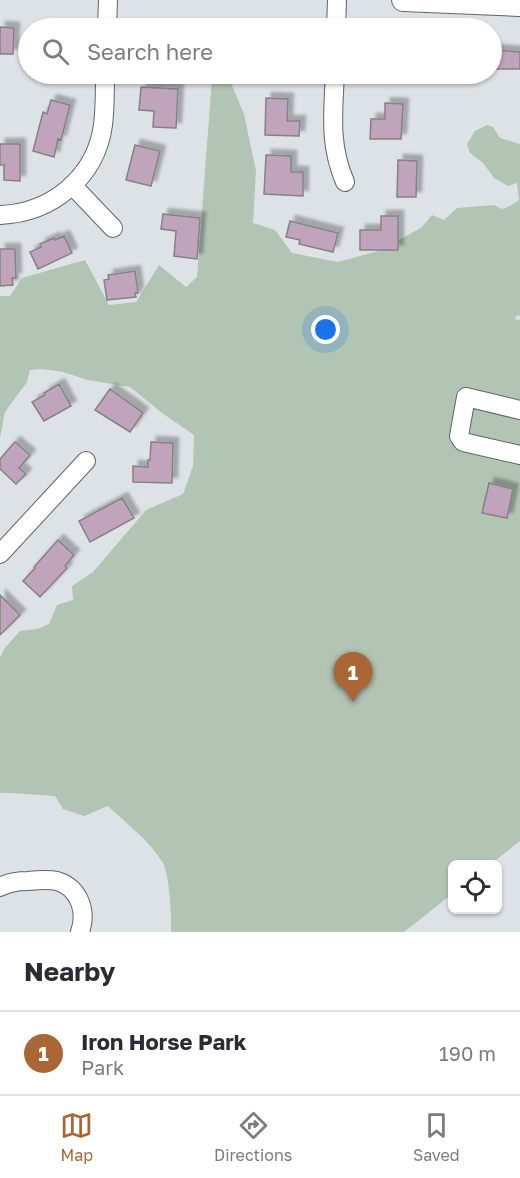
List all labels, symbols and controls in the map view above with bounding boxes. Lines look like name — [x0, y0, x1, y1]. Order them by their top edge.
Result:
search box — [18, 18, 502, 84]
icon: search — [39, 35, 72, 68]
text: Search here — [87, 38, 213, 65]
your location — [311, 315, 340, 344]
pin: 1 — [334, 652, 372, 702]
map controls — [448, 860, 502, 914]
button: locate — [448, 860, 502, 914]
text: Nearby — [24, 956, 115, 987]
text: Iron Horse Park — [81, 1028, 247, 1055]
text: 1 — [38, 1041, 49, 1065]
text: 190 m — [439, 1041, 496, 1065]
text: Park — [81, 1055, 124, 1079]
tab: Map — [60, 1109, 93, 1165]
tab: Directions — [214, 1109, 292, 1165]
tab: Saved — [413, 1109, 460, 1165]

